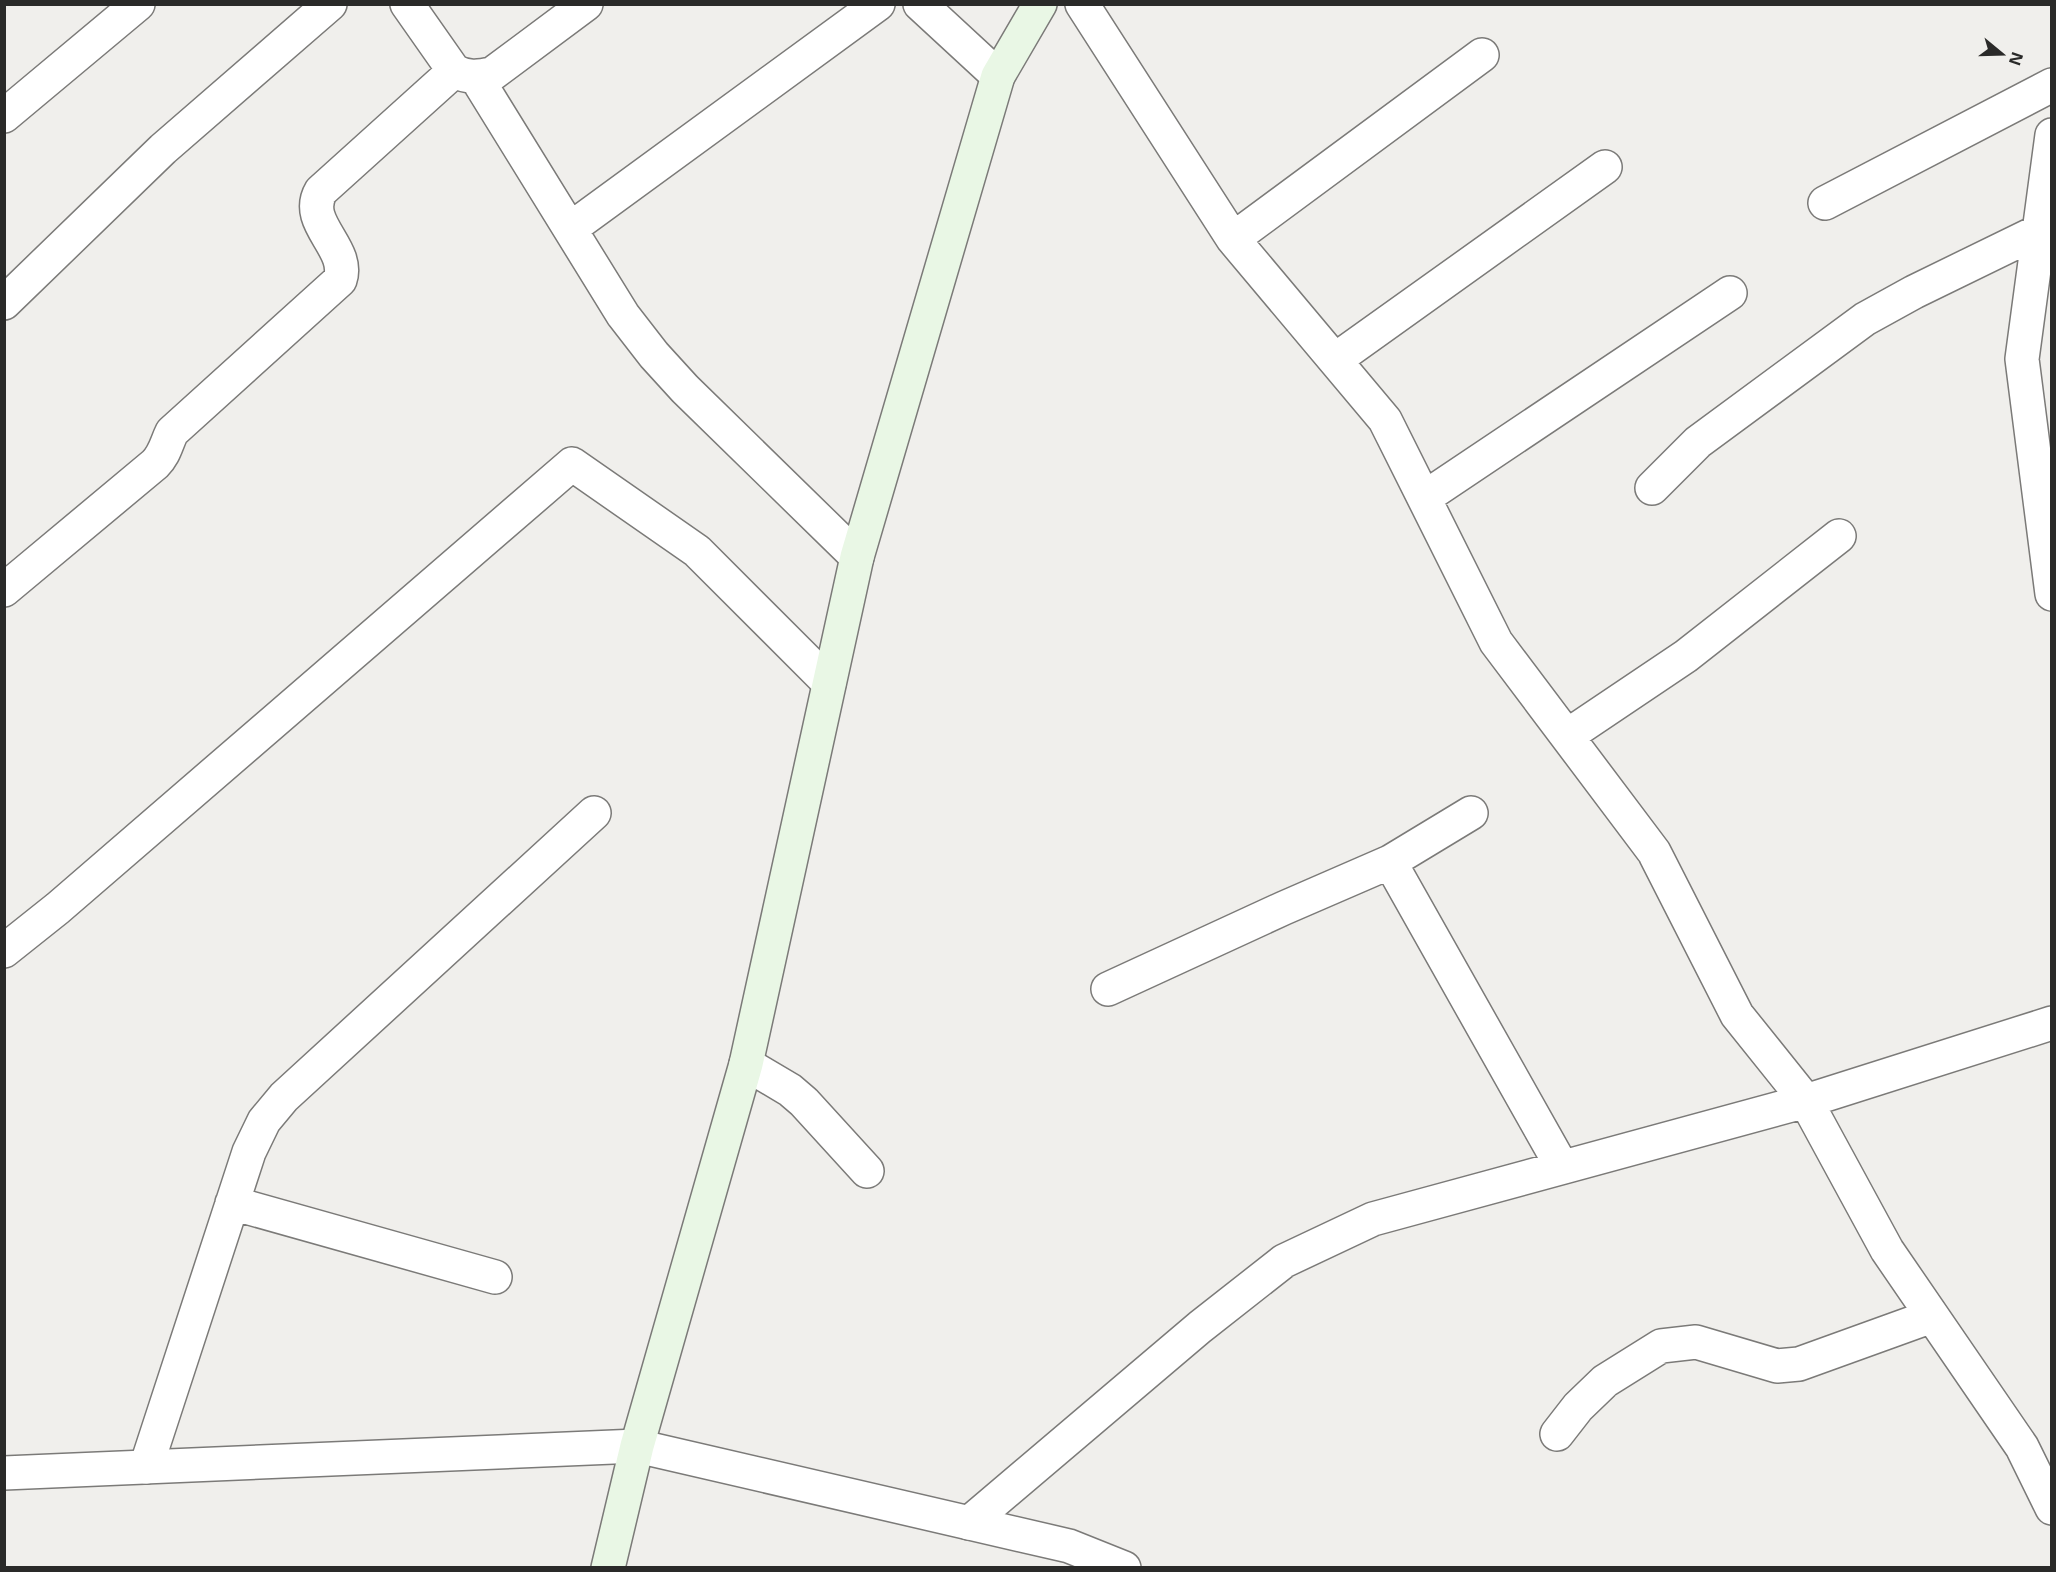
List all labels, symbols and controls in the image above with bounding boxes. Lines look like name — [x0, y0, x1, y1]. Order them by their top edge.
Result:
north arrow — [1972, 24, 2032, 84]
text: N — [2004, 49, 2029, 69]

